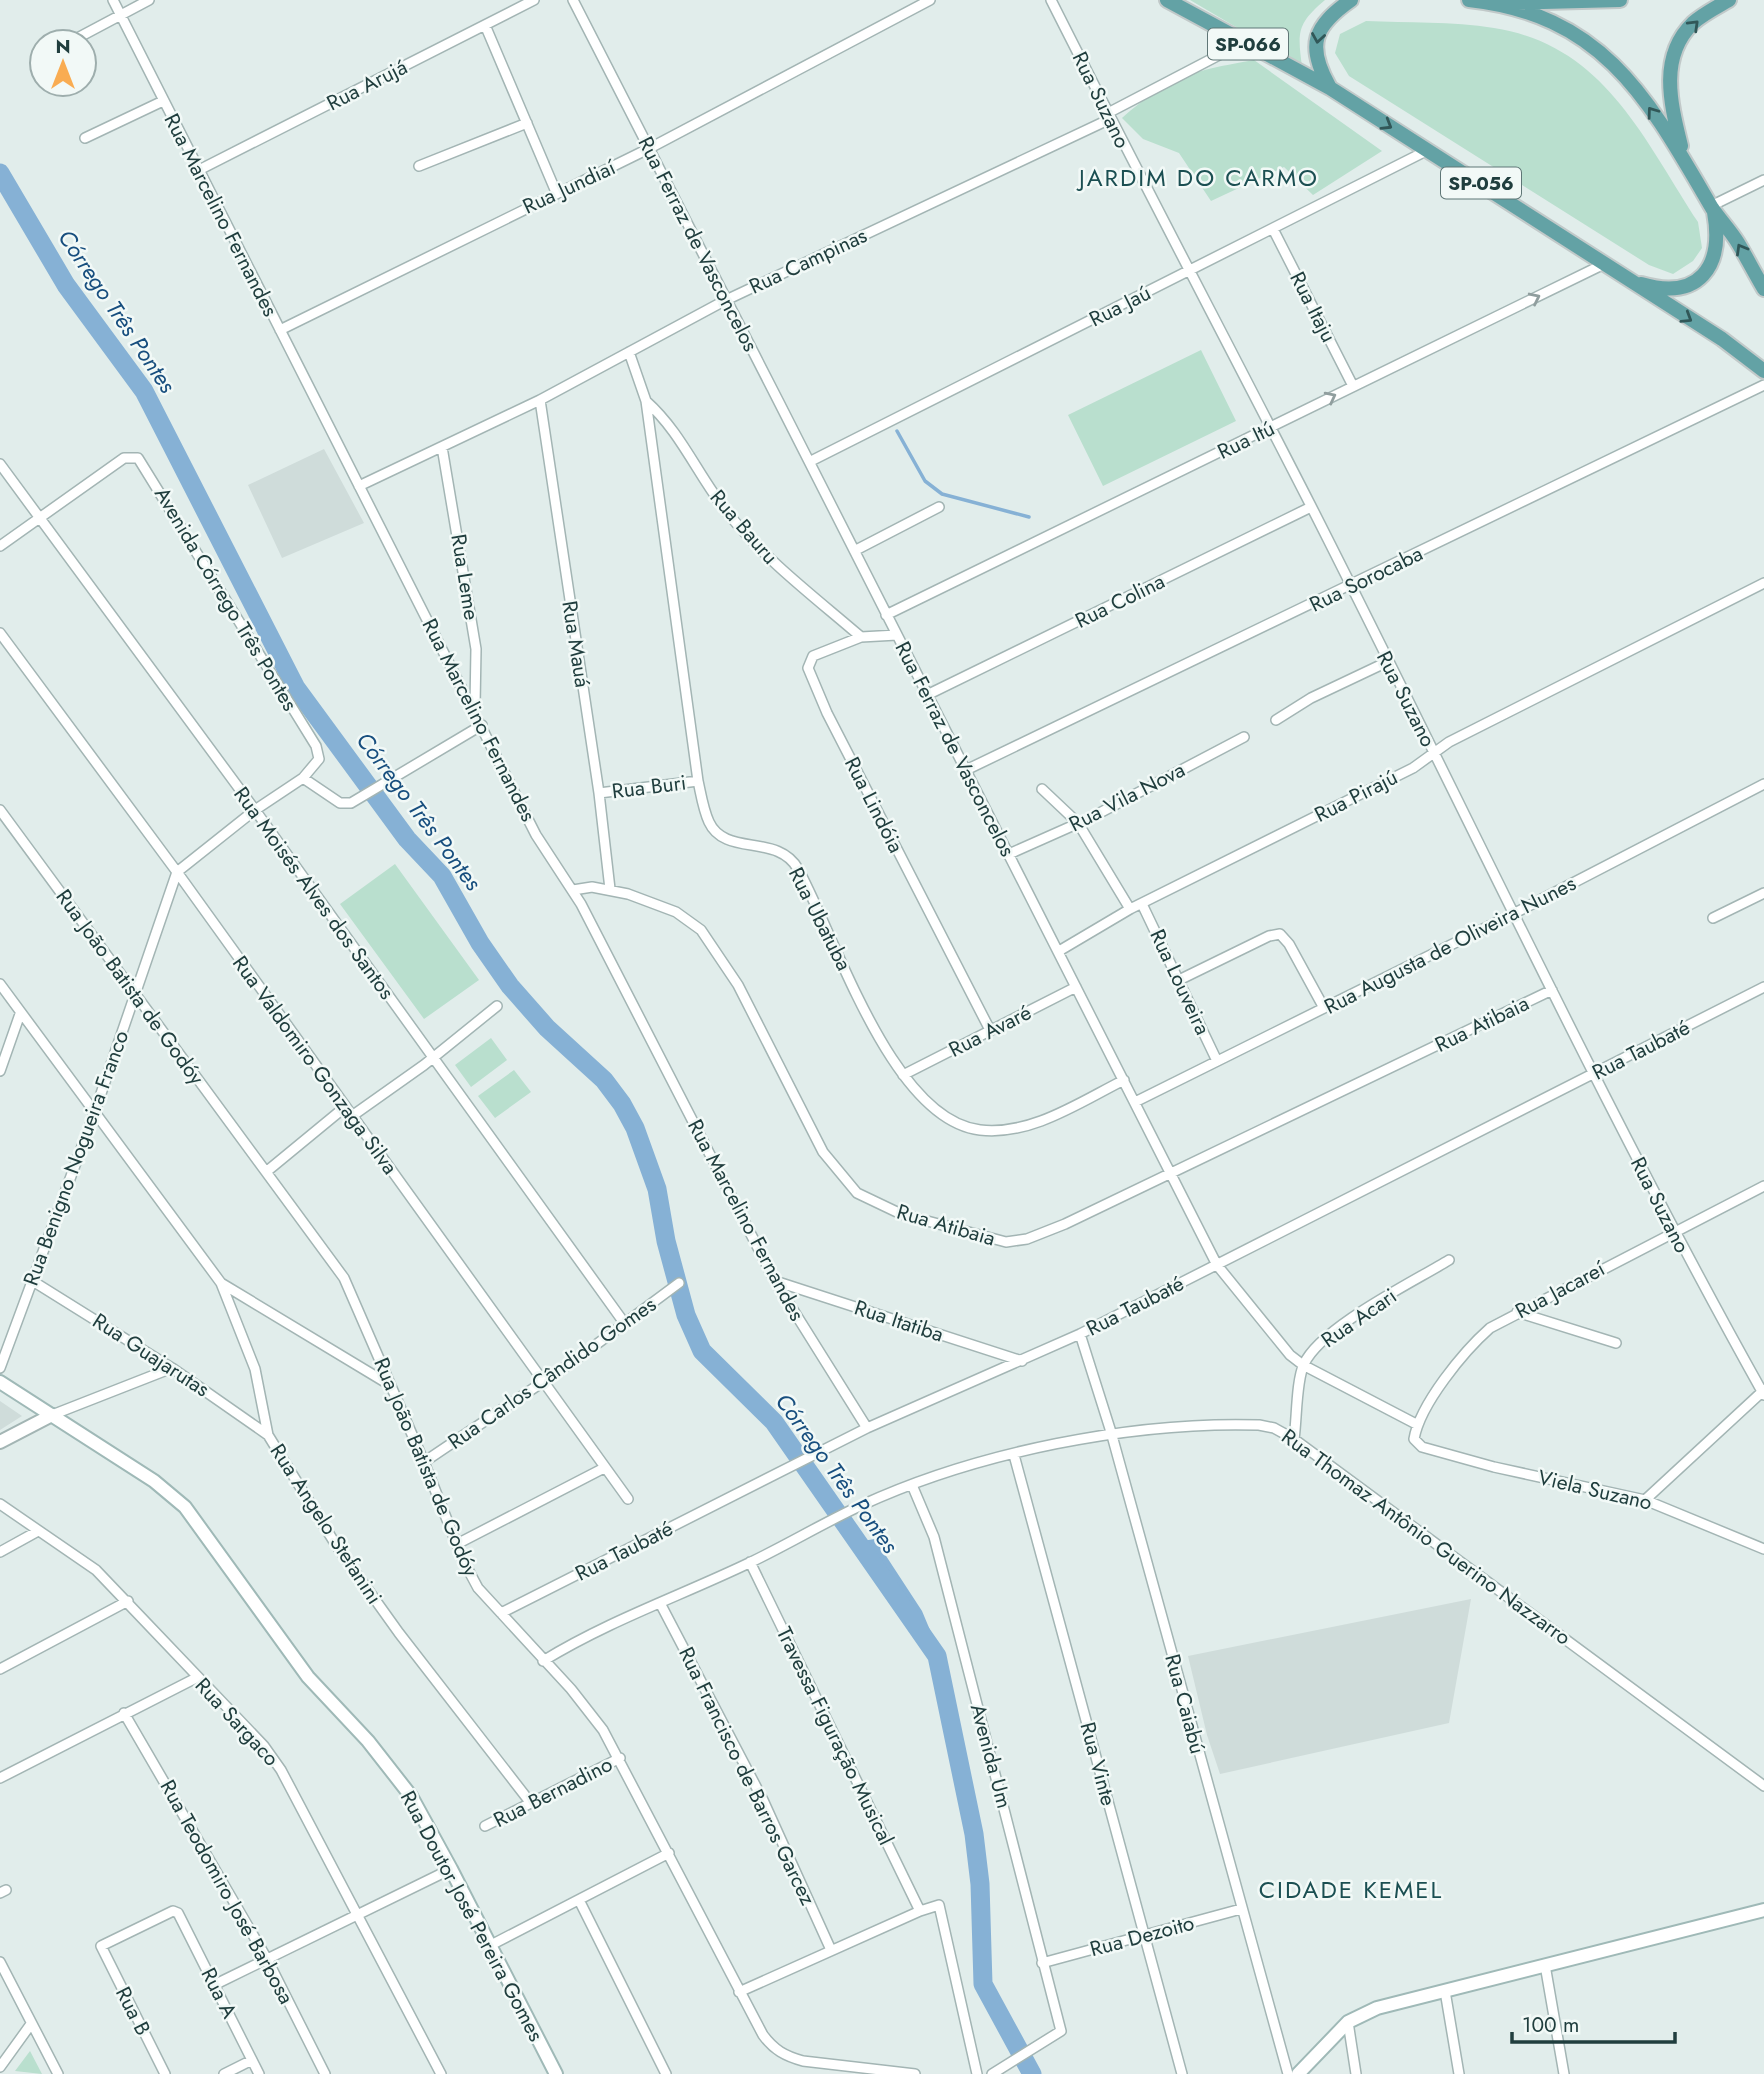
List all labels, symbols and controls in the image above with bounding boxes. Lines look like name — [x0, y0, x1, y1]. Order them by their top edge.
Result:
one-way arrow — [1685, 20, 1698, 33]
north arrow — [28, 28, 98, 98]
road number: SP-066 — [1208, 28, 1288, 60]
one-way arrow — [1311, 32, 1326, 44]
text: N — [55, 33, 71, 60]
street label: Rua Suzano — [1065, 47, 1137, 153]
street label: Rua Arujá — [322, 52, 412, 118]
one-way arrow — [1648, 107, 1660, 120]
street label: Rua Marcelino Fernandes — [157, 108, 285, 322]
one-way arrow — [1379, 116, 1392, 129]
street label: Rua Ferraz de Vasconcelos — [631, 131, 765, 357]
street label: Rua Jundiaí — [518, 152, 622, 222]
district label: JARDIM DO CARMO — [1076, 160, 1319, 195]
road number: SP-056 — [1441, 168, 1521, 198]
street label: Rua Campinas — [744, 221, 872, 301]
water label: Córrego Três Pontes — [50, 223, 185, 400]
one-way arrow — [1736, 243, 1749, 256]
street label: Rua Itaju — [1282, 266, 1344, 348]
street label: Rua Jaú — [1084, 278, 1156, 334]
one-way arrow — [1528, 292, 1540, 306]
one-way arrow — [1680, 310, 1693, 323]
one-way arrow — [1324, 392, 1336, 406]
street label: Rua Itú — [1212, 413, 1280, 467]
street label: Avenida Córrego Três Pontes — [147, 481, 305, 717]
street label: Rua Bauru — [703, 483, 785, 571]
street label: Rua Leme — [443, 532, 487, 622]
street label: Rua Sorocaba — [1304, 539, 1428, 619]
street label: Rua Colina — [1070, 566, 1170, 636]
street label: Rua Mauá — [554, 598, 598, 690]
street label: Rua Marcelino Fernandes — [415, 613, 543, 827]
street label: Rua Ferraz de Vasconcelos — [888, 636, 1022, 862]
street label: Rua Suzano — [1369, 646, 1443, 752]
water label: Córrego Três Pontes — [348, 725, 490, 898]
street label: Rua Lindóia — [837, 752, 911, 858]
street label: Rua Vila Nova — [1064, 755, 1190, 839]
street label: Rua Pirajú — [1309, 762, 1403, 830]
street label: Rua Buri — [610, 768, 688, 806]
street label: Rua Moisés Alves dos Santos — [227, 781, 401, 1005]
street label: Rua Ubatuba — [781, 862, 859, 976]
street label: Rua Augusta de Oliveira Nunes — [1319, 868, 1581, 1022]
street label: Rua João Batista de Godóy — [49, 883, 212, 1092]
street label: Rua Louveira — [1142, 924, 1218, 1040]
street label: Rua Valdomiro Gonzaga Silva — [225, 949, 405, 1181]
street label: Rua Atibaia — [1430, 988, 1534, 1060]
street label: Rua Avaré — [944, 997, 1037, 1065]
street label: Rua Taubaté — [1587, 1013, 1695, 1087]
street label: Rua Benigno Nogueira Franco — [16, 1026, 136, 1290]
street label: Rua Marcelino Fernandes — [680, 1114, 812, 1326]
street label: Rua Suzano — [1623, 1152, 1697, 1258]
street label: Rua Atibaia — [893, 1197, 999, 1253]
street label: Rua Jacareí — [1510, 1253, 1611, 1326]
street label: Rua Taubaté — [1081, 1269, 1189, 1343]
street label: Rua Acari — [1315, 1281, 1403, 1355]
street label: Rua Carlos Cândido Gomes — [442, 1290, 662, 1456]
street label: Rua Itatiba — [851, 1293, 947, 1349]
street label: Rua Guajarutas — [87, 1306, 215, 1404]
street label: Rua João Batista de Godóy — [366, 1353, 486, 1582]
water label: Córrego Três Pontes — [767, 1386, 907, 1561]
street label: Rua Thomaz Antônio Guerino Nazzarro — [1275, 1422, 1577, 1652]
street label: Rua Angelo Stefanini — [263, 1438, 389, 1610]
street label: Viela Suzano — [1535, 1462, 1655, 1518]
street label: Rua Taubaté — [570, 1514, 678, 1588]
street label: Travessa Figuração Musical — [769, 1622, 901, 1850]
street label: Rua Francisco de Barros Garcez — [671, 1642, 823, 1911]
street label: Rua Caiabú — [1157, 1651, 1213, 1757]
street label: Rua Sargaco — [188, 1671, 286, 1773]
street label: Avenida Um — [963, 1700, 1019, 1812]
street label: Rua Vinte — [1072, 1719, 1124, 1809]
street label: Rua Bernadino — [488, 1749, 618, 1835]
street label: Rua Teodomiro José Barbosa — [153, 1774, 301, 2010]
street label: Rua Doutor José Pereira Gomes — [393, 1785, 551, 2047]
district label: CIDADE KEMEL — [1259, 1872, 1443, 1907]
street label: Rua Dezoito — [1087, 1908, 1197, 1964]
street label: Rua A — [194, 1963, 244, 2024]
street label: Rua B — [108, 1982, 158, 2040]
scale bar — [1512, 2000, 1675, 2044]
text: 100 m — [1522, 2010, 1579, 2040]

